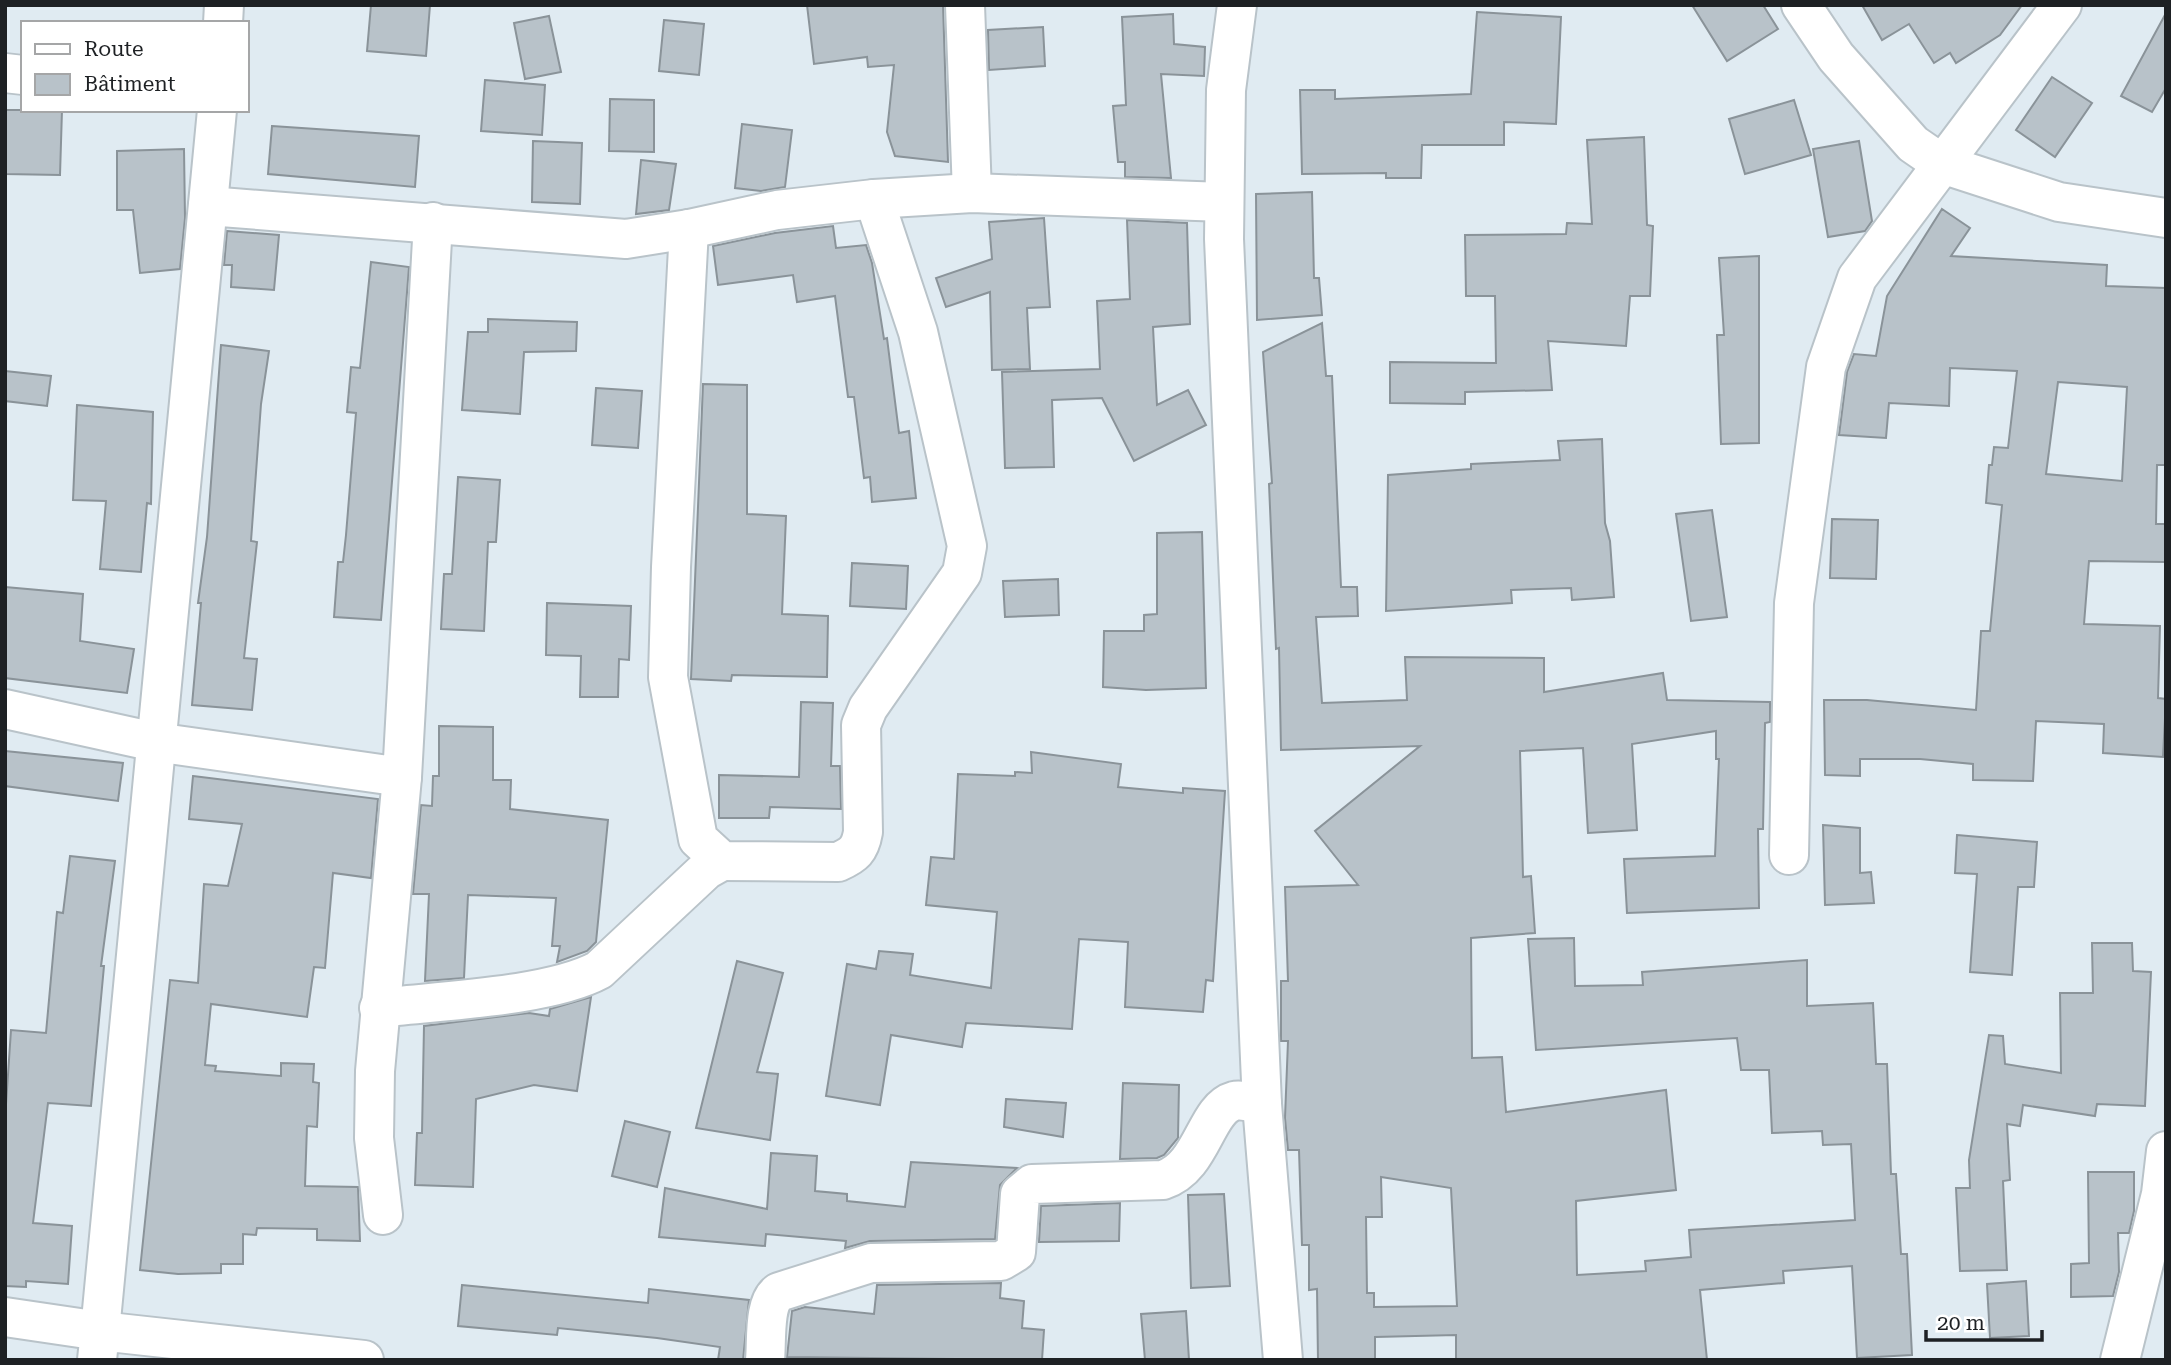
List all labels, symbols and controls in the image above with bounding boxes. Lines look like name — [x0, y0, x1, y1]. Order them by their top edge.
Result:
legend — [21, 21, 248, 112]
text: Route — [84, 37, 143, 61]
text: Bâtiment — [84, 72, 176, 96]
scale bar — [1926, 1298, 2042, 1342]
text: 20 m — [1937, 1311, 1985, 1335]

